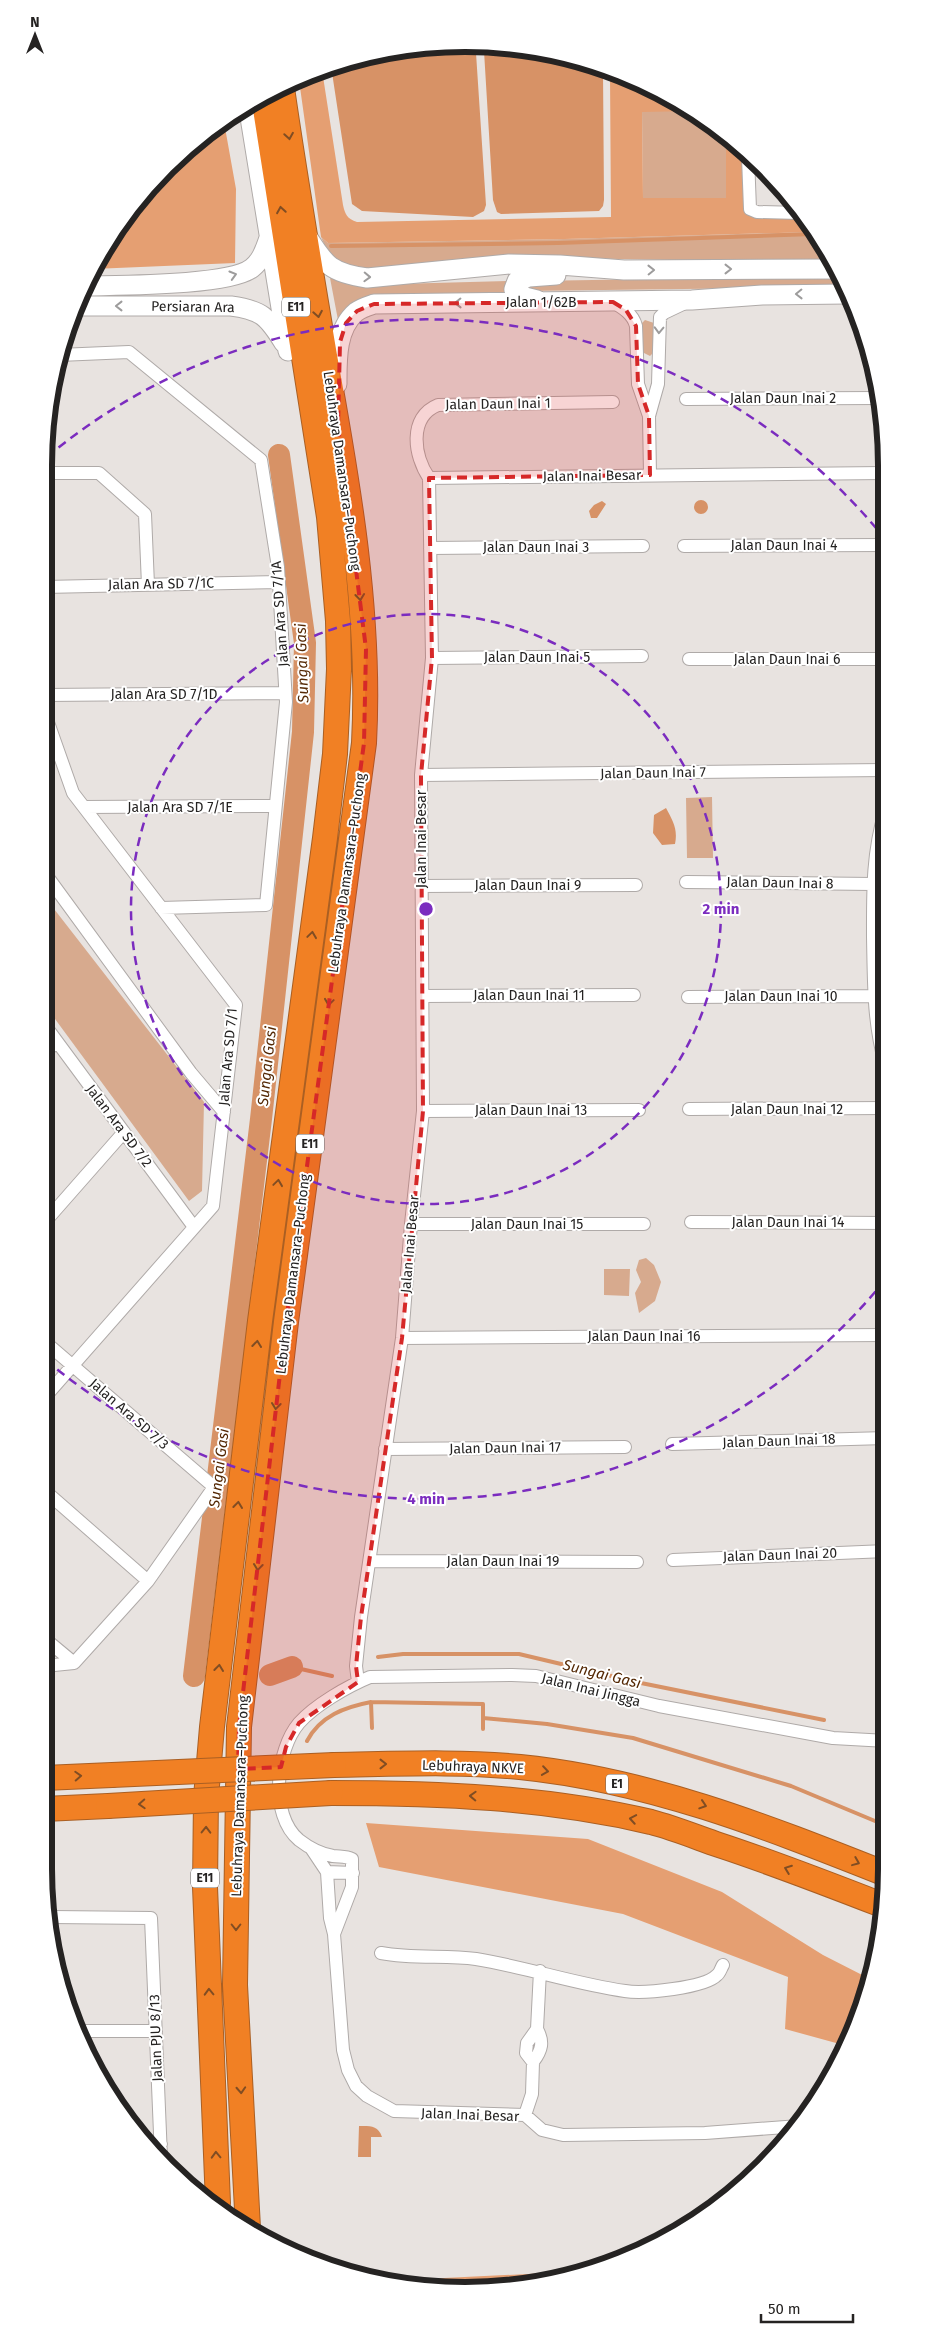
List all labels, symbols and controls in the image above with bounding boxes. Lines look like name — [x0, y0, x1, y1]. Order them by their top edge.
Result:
north arrow — [10, 10, 60, 60]
text: N — [30, 14, 40, 31]
one-way arrow — [283, 132, 294, 140]
one-way arrow — [276, 205, 286, 214]
one-way arrow — [724, 264, 732, 274]
one-way arrow — [648, 265, 656, 275]
one-way arrow — [229, 270, 237, 280]
one-way arrow — [363, 272, 371, 282]
one-way arrow — [795, 289, 803, 299]
street label: Jalan 1/62B — [506, 294, 576, 311]
street label: Persiaran Ara — [151, 298, 235, 316]
road number: E11 — [282, 298, 310, 316]
one-way arrow — [454, 298, 462, 308]
one-way arrow — [114, 301, 122, 311]
one-way arrow — [312, 309, 322, 318]
one-way arrow — [654, 326, 664, 334]
street label: Lebuhraya Damansara–Puchong — [320, 370, 365, 573]
street label: Jalan Daun Inai 2 — [730, 390, 836, 407]
street label: Jalan Daun Inai 1 — [445, 395, 551, 413]
street label: Jalan Inai Besar — [543, 467, 642, 485]
street label: Jalan Daun Inai 4 — [731, 537, 838, 554]
street label: Jalan Daun Inai 3 — [483, 539, 589, 556]
street label: Jalan Ara SD 7/1A — [268, 560, 292, 668]
street label: Jalan Ara SD 7/1C — [108, 575, 214, 593]
one-way arrow — [354, 594, 365, 602]
water label: Sungai Gasi — [292, 623, 312, 704]
street label: Jalan Daun Inai 5 — [484, 649, 590, 666]
street label: Jalan Daun Inai 6 — [734, 651, 840, 668]
street label: Jalan Ara SD 7/1D — [110, 686, 218, 703]
street label: Jalan Daun Inai 7 — [600, 764, 706, 782]
street label: Lebuhraya Damansara–Puchong — [325, 771, 370, 974]
street label: Jalan Inai Besar — [413, 789, 430, 888]
street label: Jalan Ara SD 7/1E — [127, 799, 233, 816]
street label: Jalan Daun Inai 8 — [726, 874, 834, 892]
street label: Jalan Daun Inai 9 — [475, 877, 581, 894]
centre of rings — [417, 900, 435, 918]
text: 2 min — [703, 900, 739, 918]
one-way arrow — [306, 930, 317, 938]
street label: Jalan Daun Inai 11 — [473, 987, 585, 1004]
street label: Jalan Daun Inai 10 — [724, 988, 838, 1005]
one-way arrow — [324, 998, 335, 1006]
street label: Jalan Ara SD 7/1 — [215, 1007, 241, 1107]
water label: Sungai Gasi — [254, 1025, 280, 1108]
street label: Jalan Ara SD 7/2 — [82, 1081, 156, 1171]
street label: Jalan Daun Inai 12 — [731, 1101, 843, 1118]
street label: Jalan Daun Inai 13 — [475, 1102, 587, 1119]
road number: E11 — [296, 1134, 324, 1154]
street label: Lebuhraya Damansara–Puchong — [272, 1172, 314, 1375]
one-way arrow — [273, 1178, 283, 1187]
street label: Jalan Inai Besar — [397, 1194, 423, 1294]
street label: Jalan Daun Inai 14 — [732, 1214, 845, 1231]
street label: Jalan Daun Inai 15 — [471, 1216, 583, 1233]
street label: Jalan Daun Inai 16 — [588, 1328, 701, 1345]
one-way arrow — [251, 1339, 262, 1347]
street label: Jalan Ara SD 7/3 — [86, 1375, 172, 1453]
one-way arrow — [271, 1402, 282, 1410]
water label: Sungai Gasi — [205, 1427, 233, 1510]
street label: Jalan Daun Inai 18 — [722, 1431, 836, 1451]
street label: Jalan Daun Inai 17 — [449, 1439, 561, 1457]
text: 4 min — [407, 1490, 445, 1508]
one-way arrow — [232, 1501, 243, 1509]
street label: Jalan Daun Inai 20 — [723, 1545, 838, 1565]
street label: Jalan Daun Inai 19 — [447, 1553, 559, 1570]
one-way arrow — [253, 1564, 264, 1572]
water label: Sungai Gasi — [560, 1655, 643, 1692]
one-way arrow — [213, 1664, 224, 1672]
street label: Jalan Inai Jingga — [540, 1670, 642, 1710]
street label: Lebuhraya Damansara–Puchong — [228, 1694, 252, 1897]
street label: Lebuhraya NKVE — [422, 1757, 524, 1777]
one-way arrow — [379, 1759, 387, 1769]
one-way arrow — [541, 1765, 549, 1776]
one-way arrow — [74, 1771, 82, 1782]
road number: E1 — [606, 1775, 628, 1794]
one-way arrow — [469, 1791, 477, 1802]
one-way arrow — [138, 1798, 146, 1809]
one-way arrow — [699, 1800, 707, 1810]
one-way arrow — [629, 1815, 638, 1825]
one-way arrow — [200, 1826, 211, 1834]
one-way arrow — [851, 1856, 859, 1866]
one-way arrow — [784, 1865, 793, 1875]
road number: E11 — [191, 1869, 219, 1888]
one-way arrow — [231, 1924, 241, 1931]
one-way arrow — [204, 1988, 214, 1996]
street label: Jalan PJU 8/13 — [146, 1994, 166, 2082]
one-way arrow — [235, 2086, 246, 2094]
street label: Jalan Inai Besar — [420, 2105, 520, 2125]
one-way arrow — [210, 2151, 221, 2159]
scale bar — [761, 2292, 854, 2324]
text: 50 m — [768, 2300, 801, 2318]

